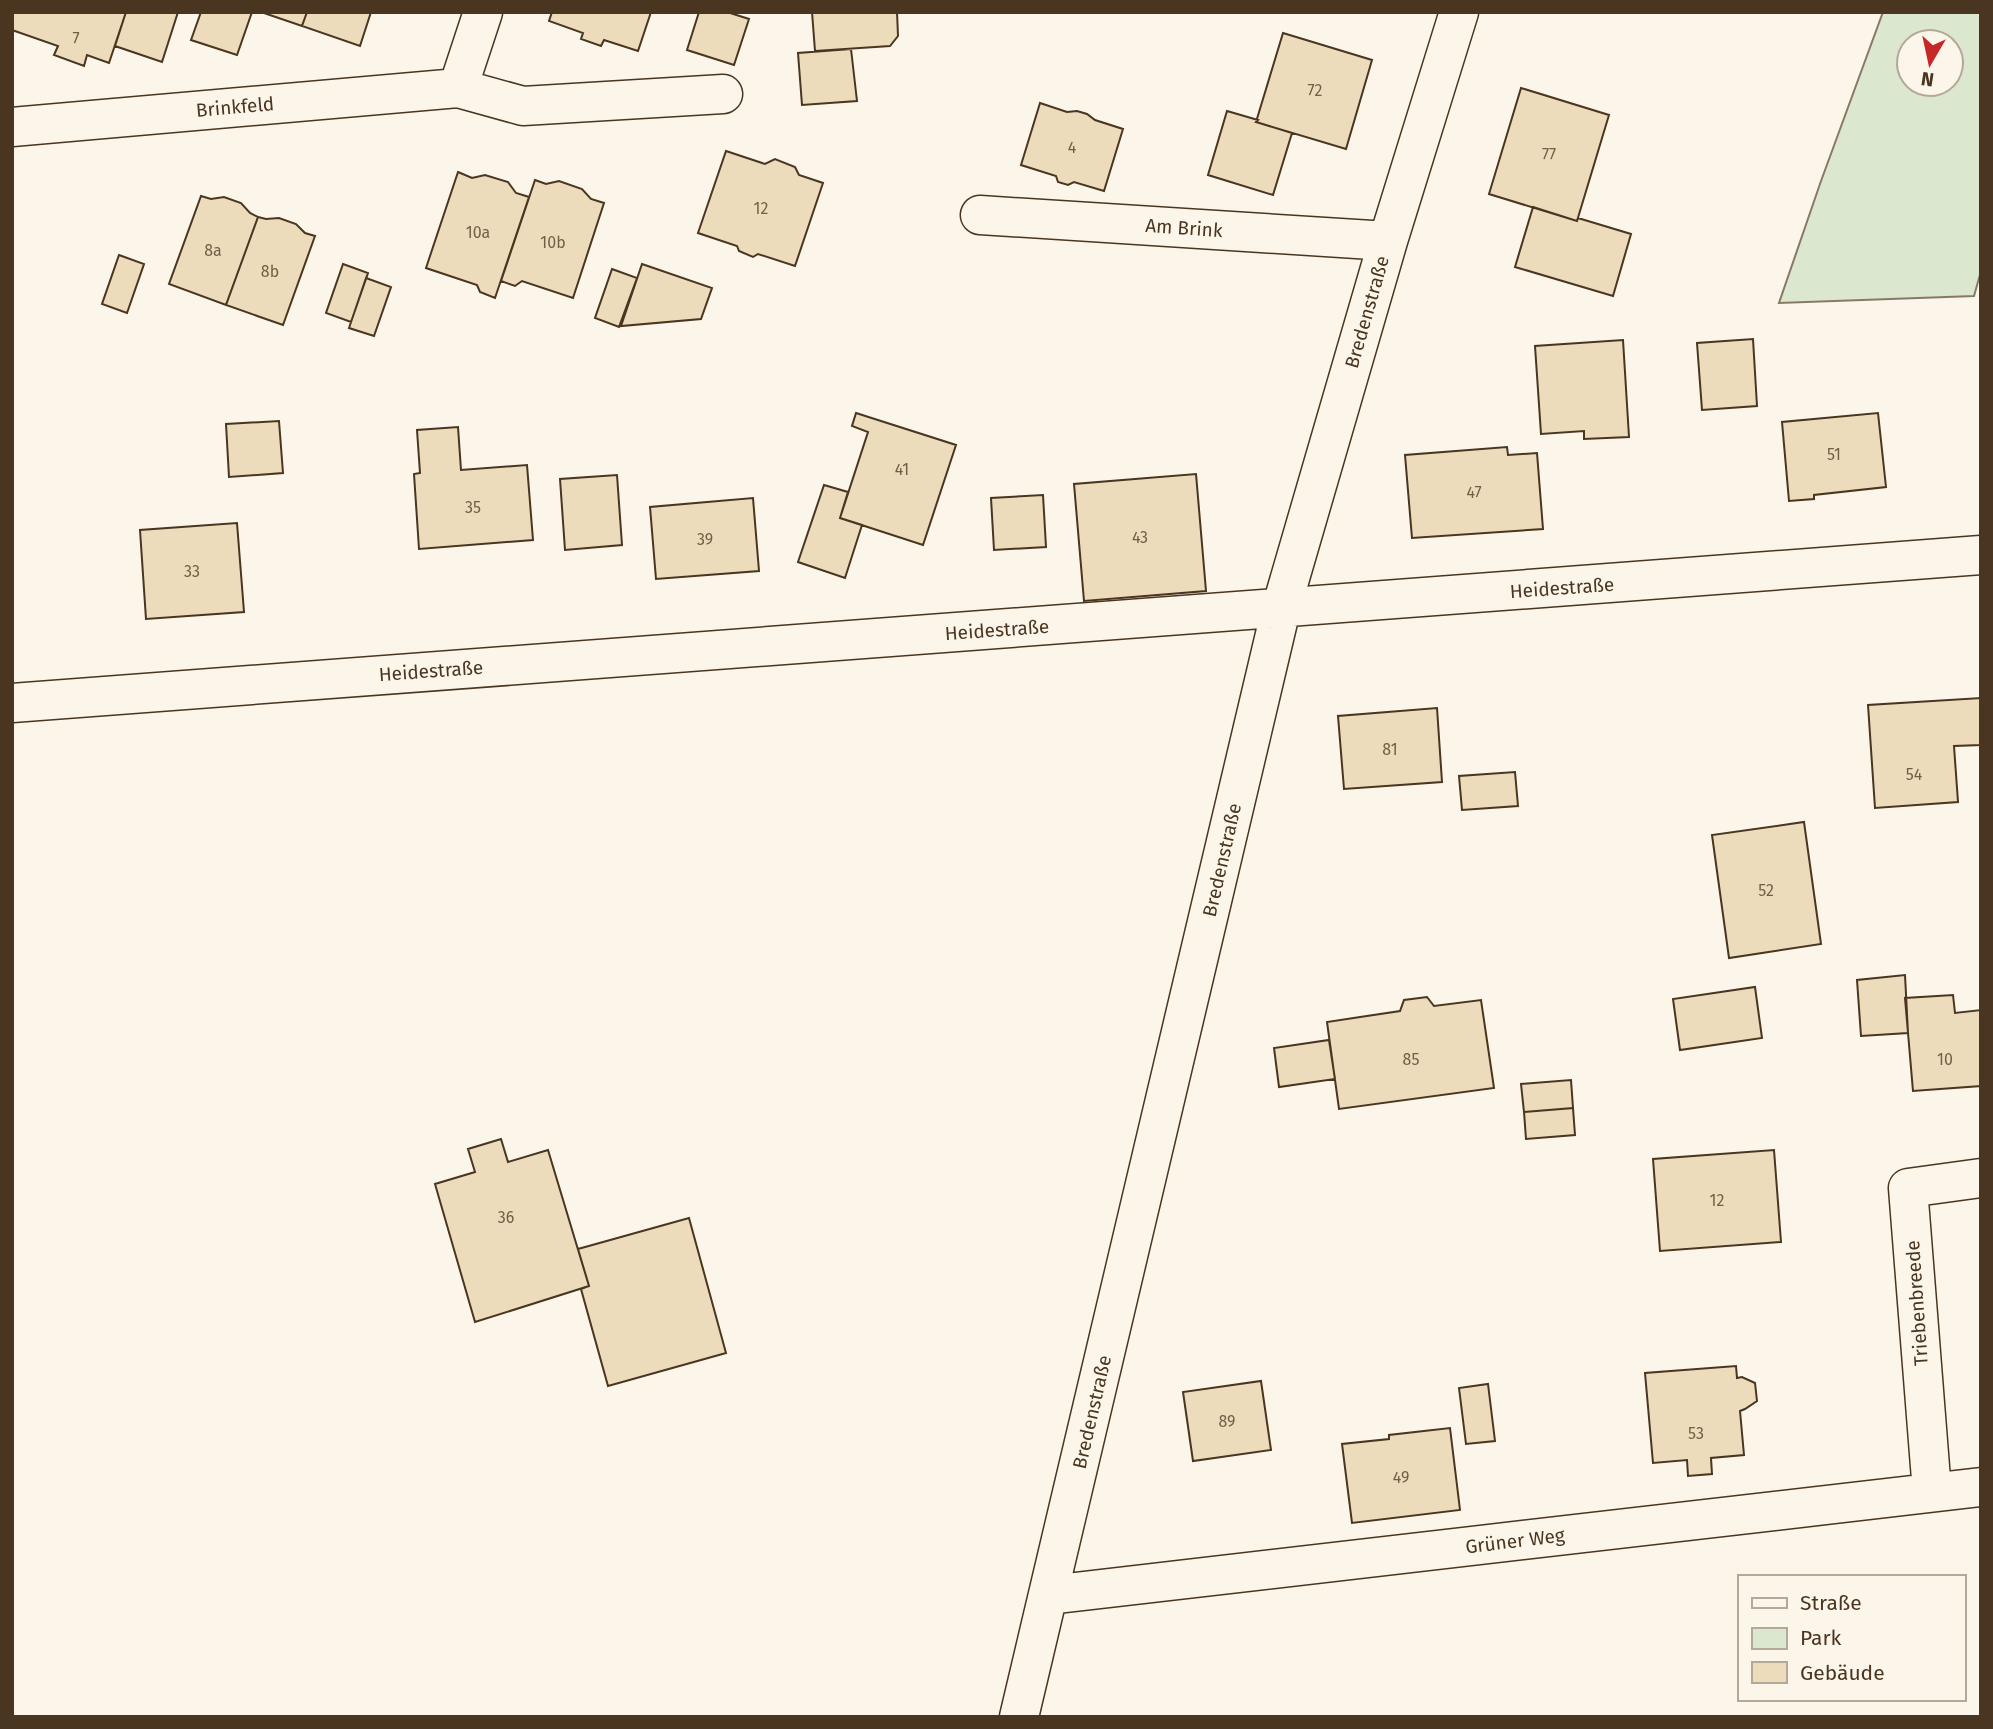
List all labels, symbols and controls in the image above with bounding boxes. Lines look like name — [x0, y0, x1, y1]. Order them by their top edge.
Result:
north arrow — [1895, 28, 1965, 98]
house number: 7 — [72, 29, 80, 48]
text: N — [1919, 67, 1935, 92]
house number: 72 — [1308, 81, 1322, 100]
street label: Brinkfeld — [195, 92, 275, 122]
house number: 4 — [1068, 138, 1077, 157]
house number: 77 — [1542, 145, 1556, 164]
house number: 12 — [754, 199, 768, 218]
street label: Am Brink — [1145, 214, 1224, 242]
house number: 10a — [466, 223, 490, 242]
house number: 10b — [540, 233, 566, 252]
house number: 8a — [204, 241, 222, 260]
street label: Bredenstraße — [1340, 253, 1394, 371]
house number: 8b — [261, 262, 279, 281]
house number: 51 — [1827, 445, 1841, 464]
house number: 41 — [895, 460, 909, 479]
house number: 47 — [1466, 483, 1482, 502]
house number: 35 — [465, 498, 481, 517]
house number: 43 — [1132, 528, 1148, 547]
house number: 39 — [697, 530, 713, 549]
house number: 33 — [184, 562, 200, 581]
street label: Heidestraße — [1509, 573, 1615, 603]
street label: Heidestraße — [944, 615, 1050, 645]
street label: Heidestraße — [378, 656, 484, 686]
house number: 81 — [1382, 740, 1398, 759]
house number: 54 — [1906, 765, 1923, 784]
street label: Bredenstraße — [1198, 801, 1246, 919]
house number: 52 — [1758, 881, 1774, 900]
house number: 85 — [1403, 1050, 1419, 1069]
house number: 10 — [1937, 1050, 1953, 1069]
house number: 12 — [1710, 1191, 1724, 1210]
house number: 36 — [498, 1208, 514, 1227]
street label: Triebenbreede — [1901, 1240, 1933, 1366]
street label: Bredenstraße — [1068, 1353, 1116, 1471]
house number: 89 — [1219, 1412, 1235, 1431]
house number: 53 — [1688, 1424, 1704, 1443]
house number: 49 — [1393, 1468, 1409, 1487]
street label: Grüner Weg — [1464, 1523, 1566, 1559]
legend — [1738, 1575, 1965, 1701]
text: Straße — [1800, 1590, 1862, 1616]
text: Park — [1800, 1625, 1842, 1651]
text: Gebäude — [1800, 1660, 1885, 1686]

